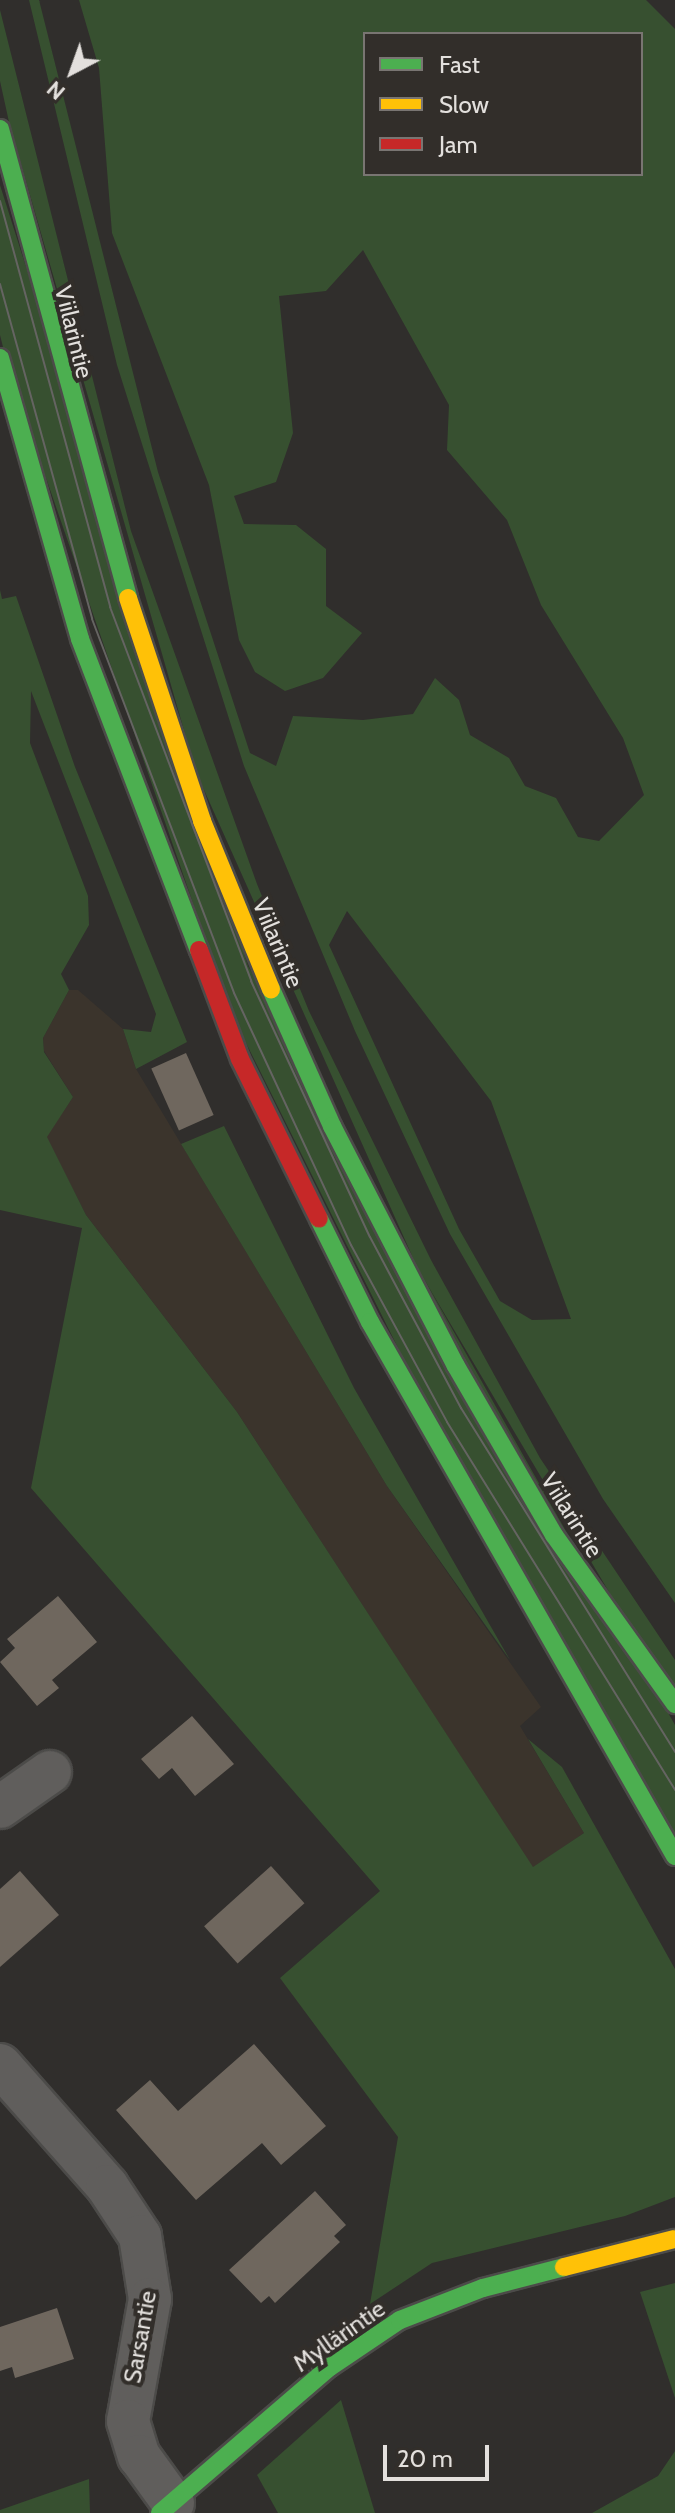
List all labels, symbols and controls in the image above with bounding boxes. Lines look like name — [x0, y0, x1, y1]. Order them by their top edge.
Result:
north arrow — [32, 32, 112, 112]
legend — [363, 32, 643, 176]
text: Fast — [439, 50, 480, 79]
text: N — [41, 75, 71, 106]
text: Slow — [439, 90, 489, 119]
text: Jam — [439, 130, 477, 159]
street label: Viilarintie — [49, 283, 99, 381]
street label: Viilarintie — [246, 894, 310, 992]
street label: Viilarintie — [535, 1467, 609, 1563]
street label: Sarsantie — [118, 2289, 162, 2385]
street label: Myllärintie — [288, 2294, 390, 2378]
scale bar — [387, 2429, 493, 2479]
text: 20 m — [397, 2444, 453, 2473]

